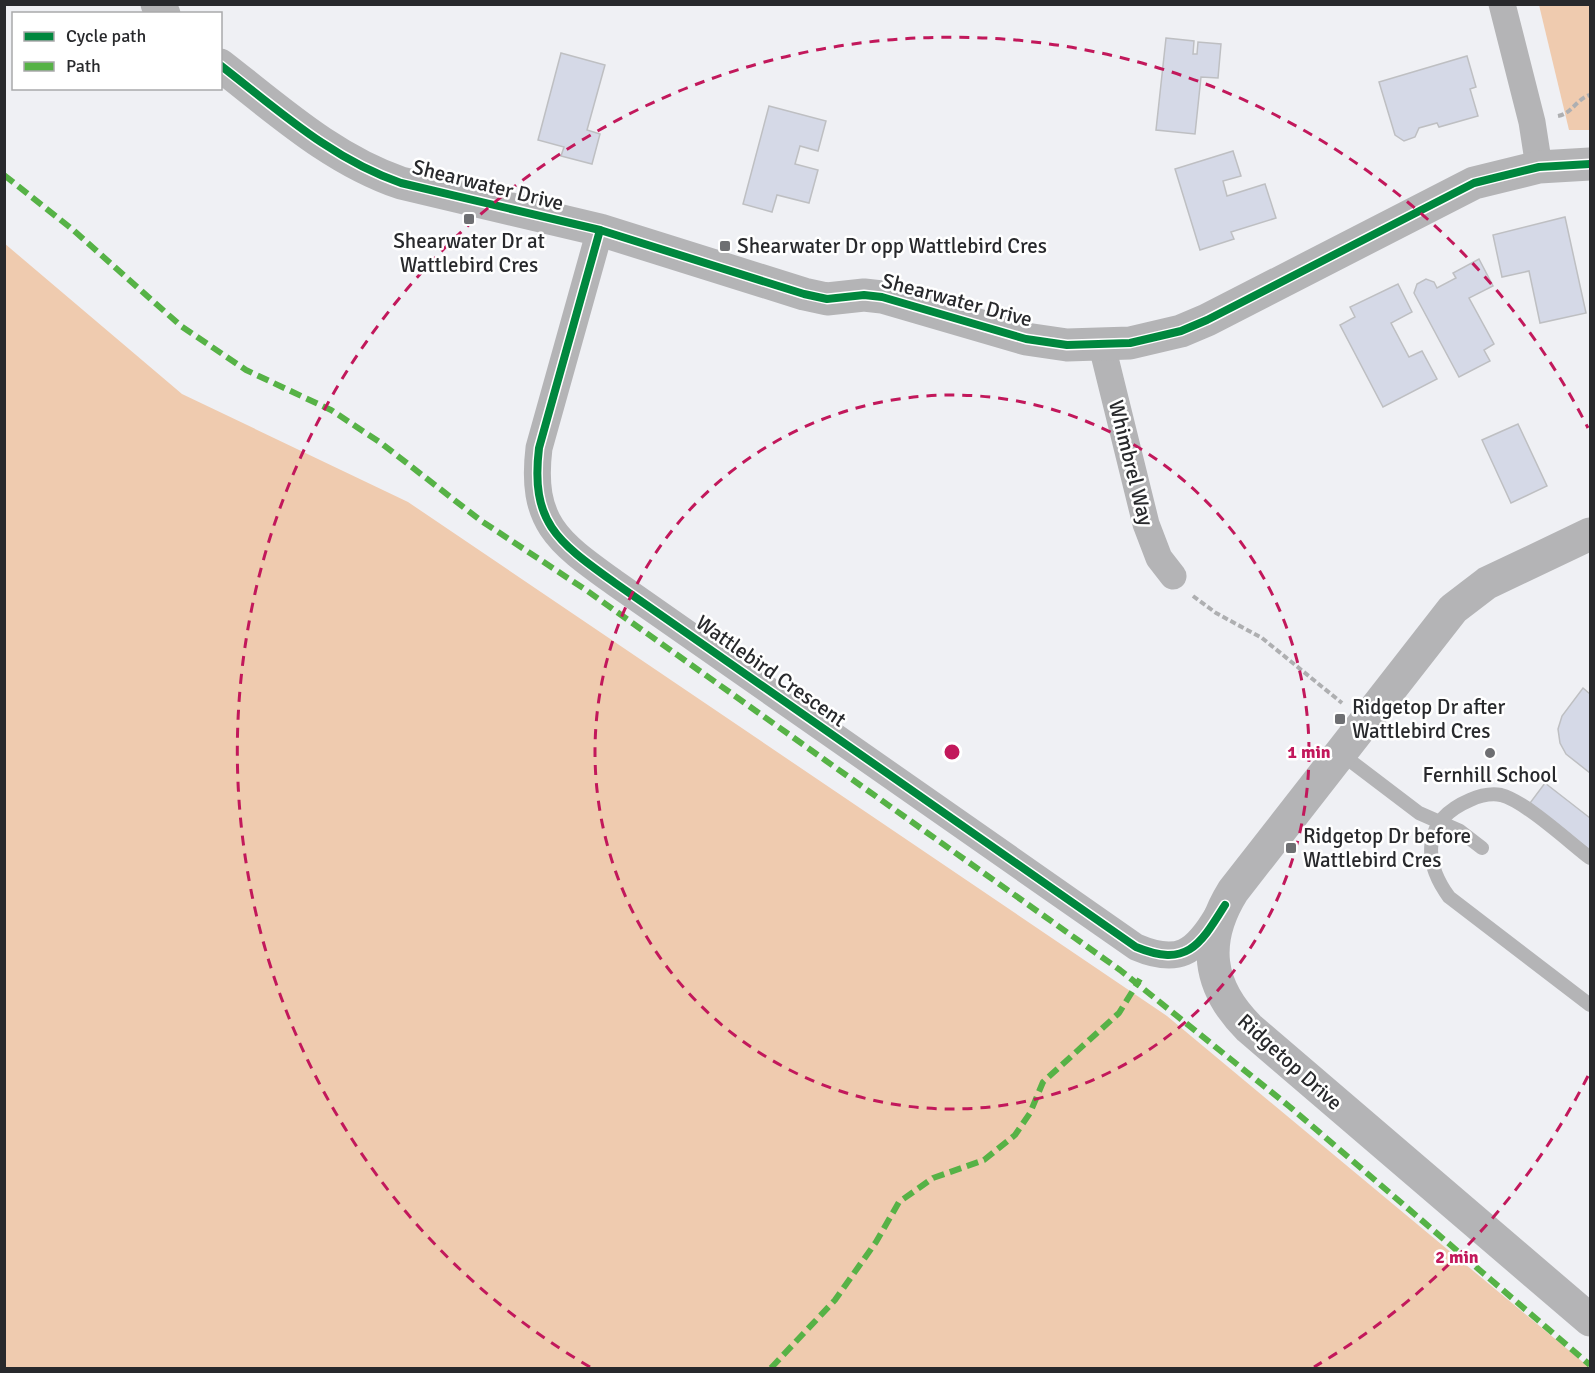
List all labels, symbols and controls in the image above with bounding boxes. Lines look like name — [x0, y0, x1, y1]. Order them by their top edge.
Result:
legend — [12, 12, 222, 90]
text: Cycle path — [66, 25, 146, 47]
text: Path — [66, 55, 101, 77]
street label: Shearwater Drive — [410, 154, 566, 216]
marker: Shearwater Dr at Wattlebird Cres — [462, 212, 476, 226]
place label: Shearwater Dr at Wattlebird Cres — [393, 228, 545, 278]
place label: Shearwater Dr opp Wattlebird Cres — [737, 233, 1047, 259]
marker: Shearwater Dr opp Wattlebird Cres — [718, 239, 732, 253]
street label: Shearwater Drive — [879, 267, 1035, 333]
street label: Whimbrel Way — [1103, 397, 1159, 529]
street label: Wattlebird Crescent — [691, 609, 851, 733]
place label: Ridgetop Dr after Wattlebird Cres — [1352, 694, 1505, 744]
marker: Ridgetop Dr after Wattlebird Cres — [1333, 712, 1347, 726]
text: 1 min — [1287, 741, 1331, 763]
centre of rings — [942, 742, 962, 762]
marker: Fernhill School — [1483, 746, 1497, 760]
place label: Fernhill School — [1423, 762, 1557, 788]
place label: Ridgetop Dr before Wattlebird Cres — [1303, 823, 1471, 873]
marker: Ridgetop Dr before Wattlebird Cres — [1284, 841, 1298, 855]
street label: Ridgetop Drive — [1232, 1008, 1348, 1116]
text: 2 min — [1435, 1246, 1479, 1268]

